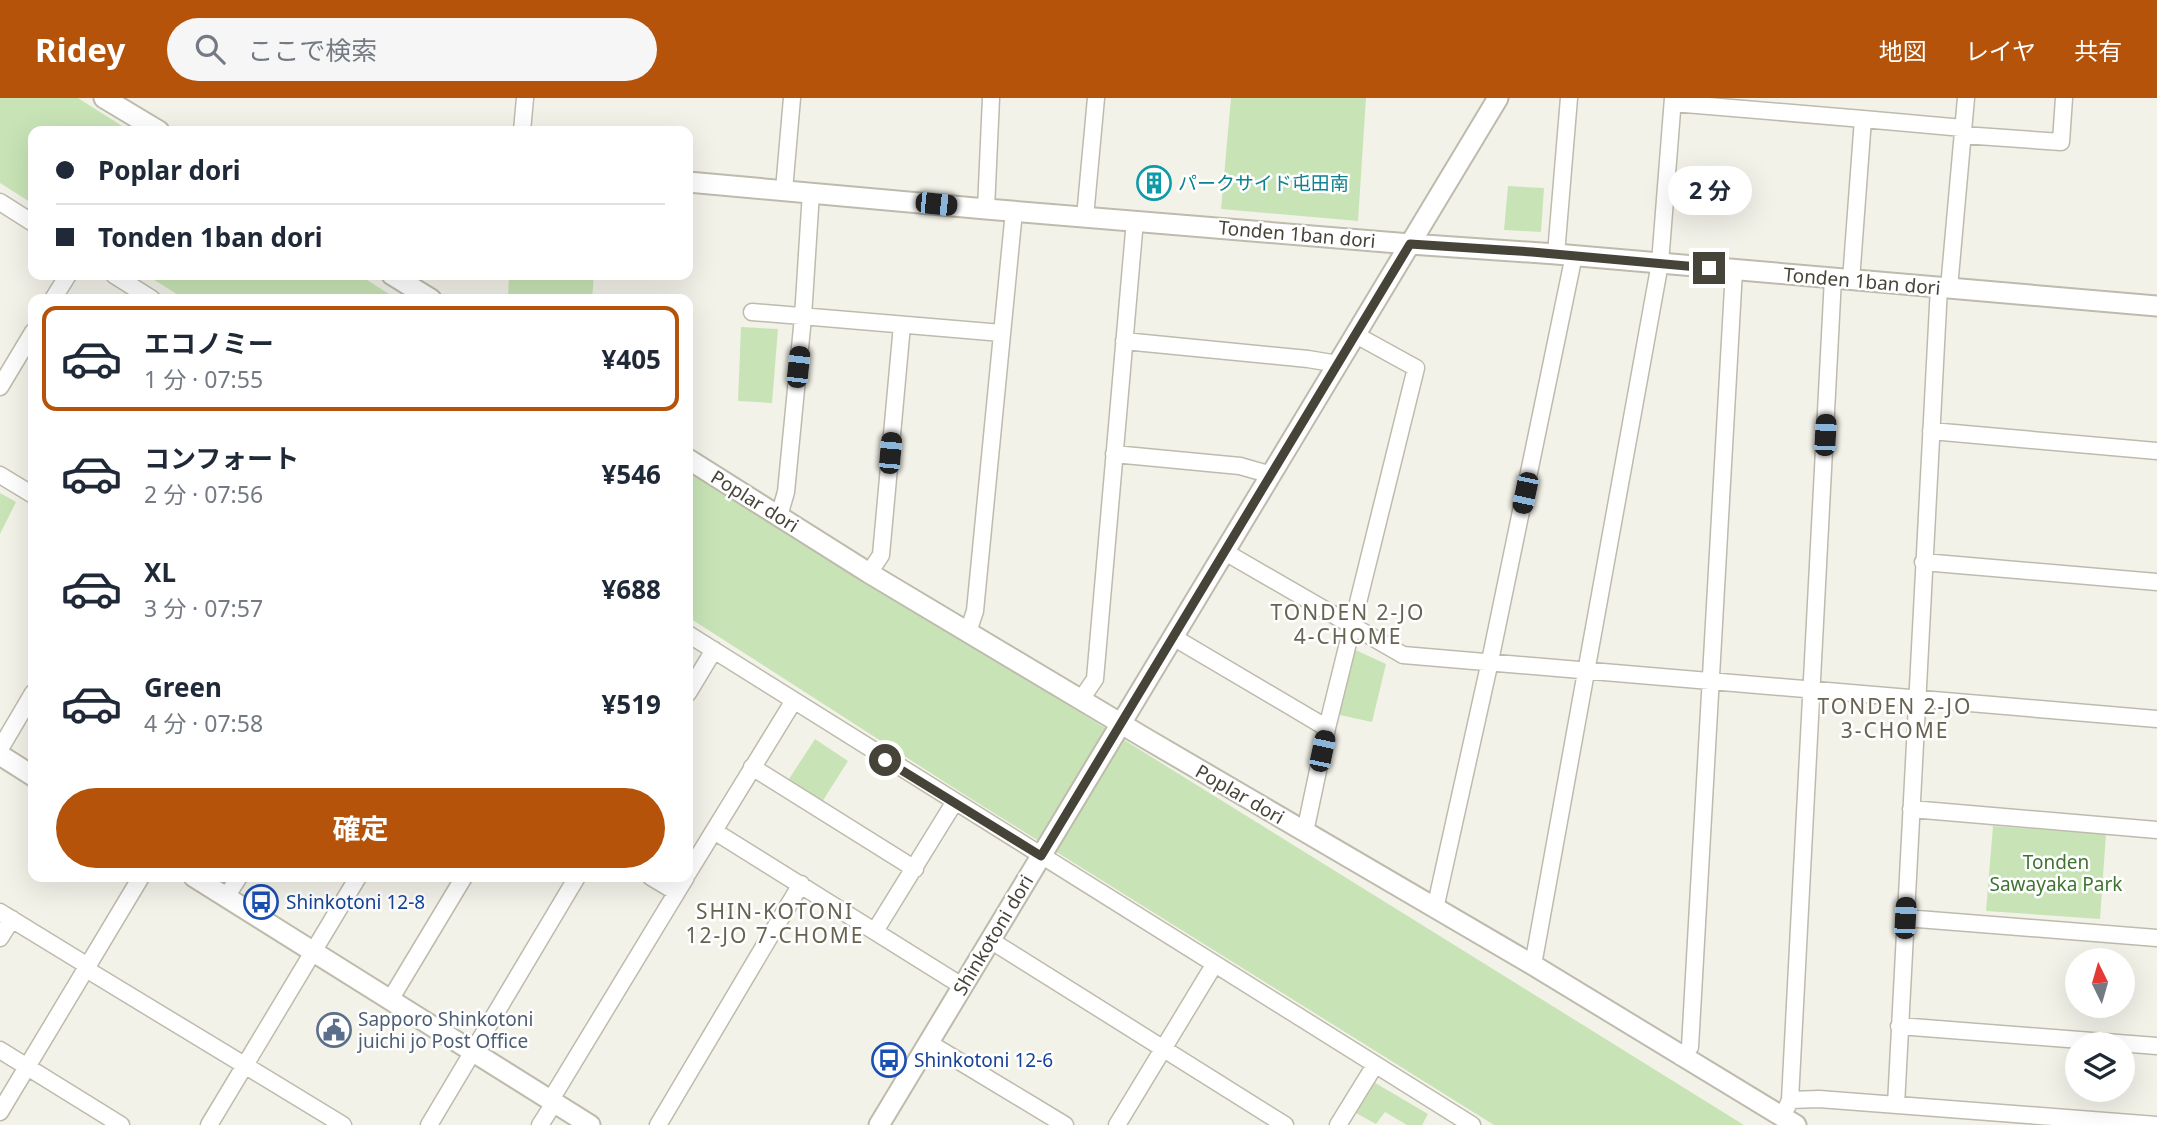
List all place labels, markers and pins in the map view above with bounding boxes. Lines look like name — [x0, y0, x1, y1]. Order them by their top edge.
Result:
building icon: パークサイド屯田南 — [1135, 164, 1173, 202]
place label: パークサイド屯田南 — [1178, 170, 1349, 196]
bus stop icon: Shinkotoni 12-8 — [242, 883, 280, 921]
place label: Shinkotoni 12-8 — [286, 889, 425, 915]
place label: Sapporo Shinkotoni juichi jo Post Office — [356, 1006, 533, 1054]
public building icon: Sapporo Shinkotoni juichi jo Post Office — [315, 1011, 353, 1049]
bus stop icon: Shinkotoni 12-6 — [870, 1041, 908, 1079]
place label: Shinkotoni 12-6 — [914, 1047, 1053, 1073]

